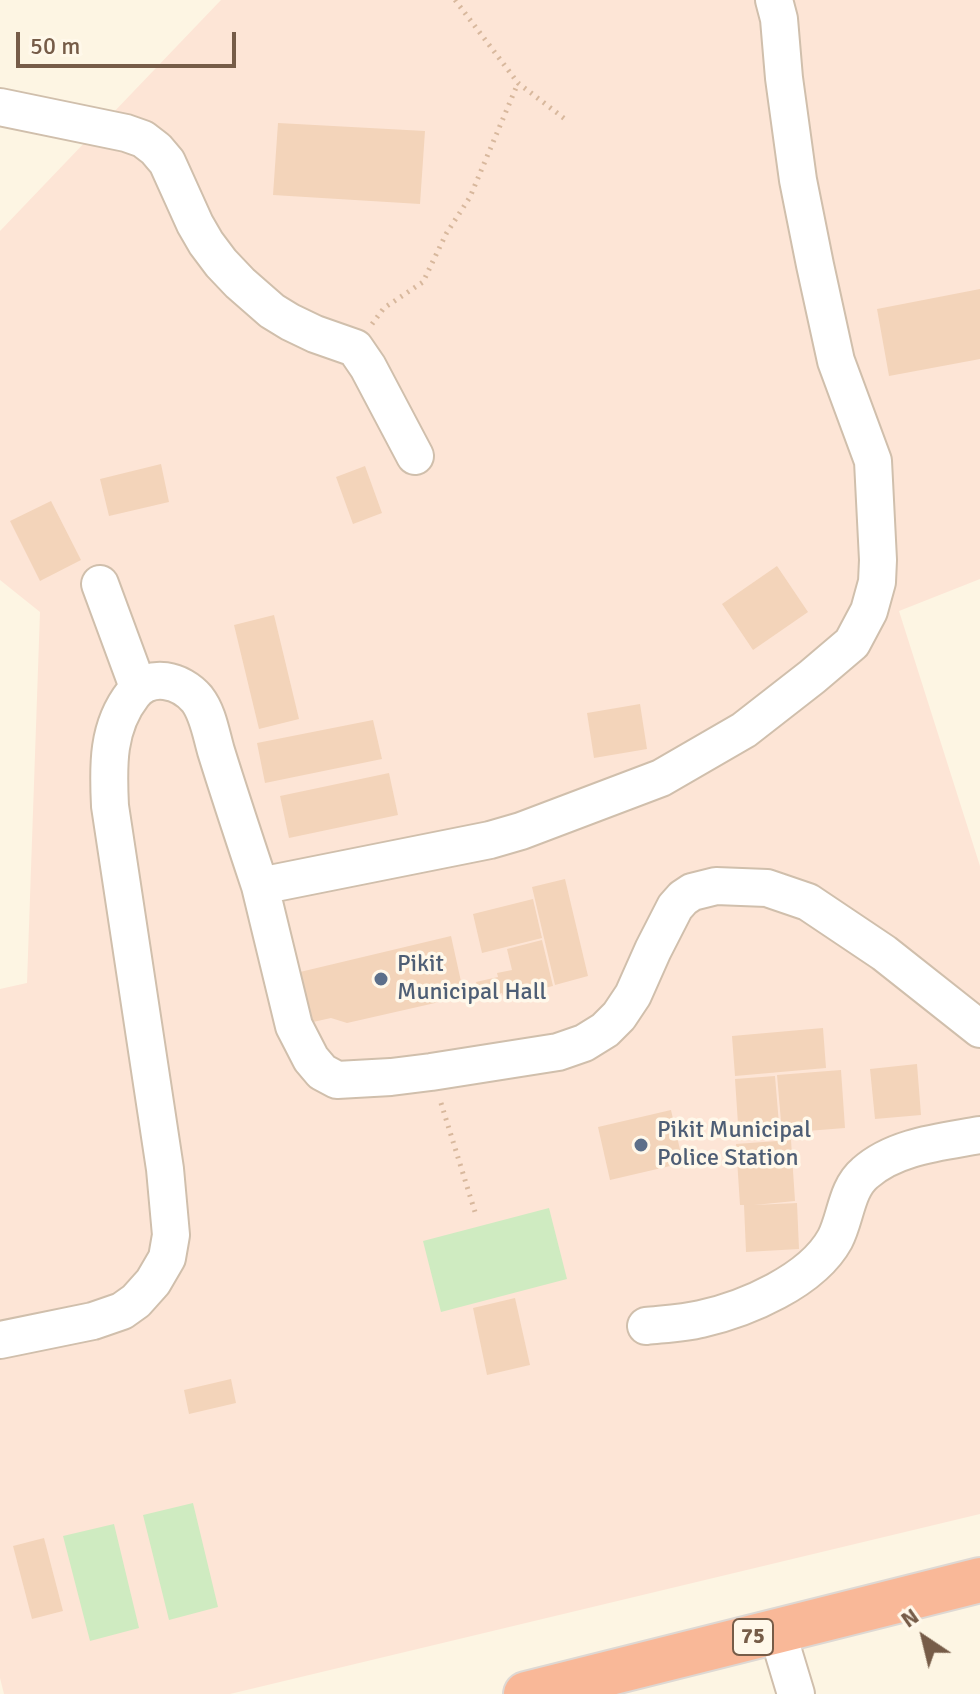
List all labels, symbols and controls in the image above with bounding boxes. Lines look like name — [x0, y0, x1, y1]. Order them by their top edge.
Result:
scale bar — [20, 16, 240, 66]
text: 50 m — [30, 31, 80, 61]
place label: Pikit Municipal Hall — [397, 951, 547, 1007]
marker: Pikit Municipal Hall — [372, 970, 390, 988]
place label: Pikit Municipal Police Station — [657, 1117, 811, 1173]
marker: Pikit Municipal Police Station — [632, 1136, 650, 1154]
north arrow — [884, 1598, 964, 1678]
text: N — [896, 1602, 924, 1633]
road number: 75 — [733, 1619, 773, 1655]

